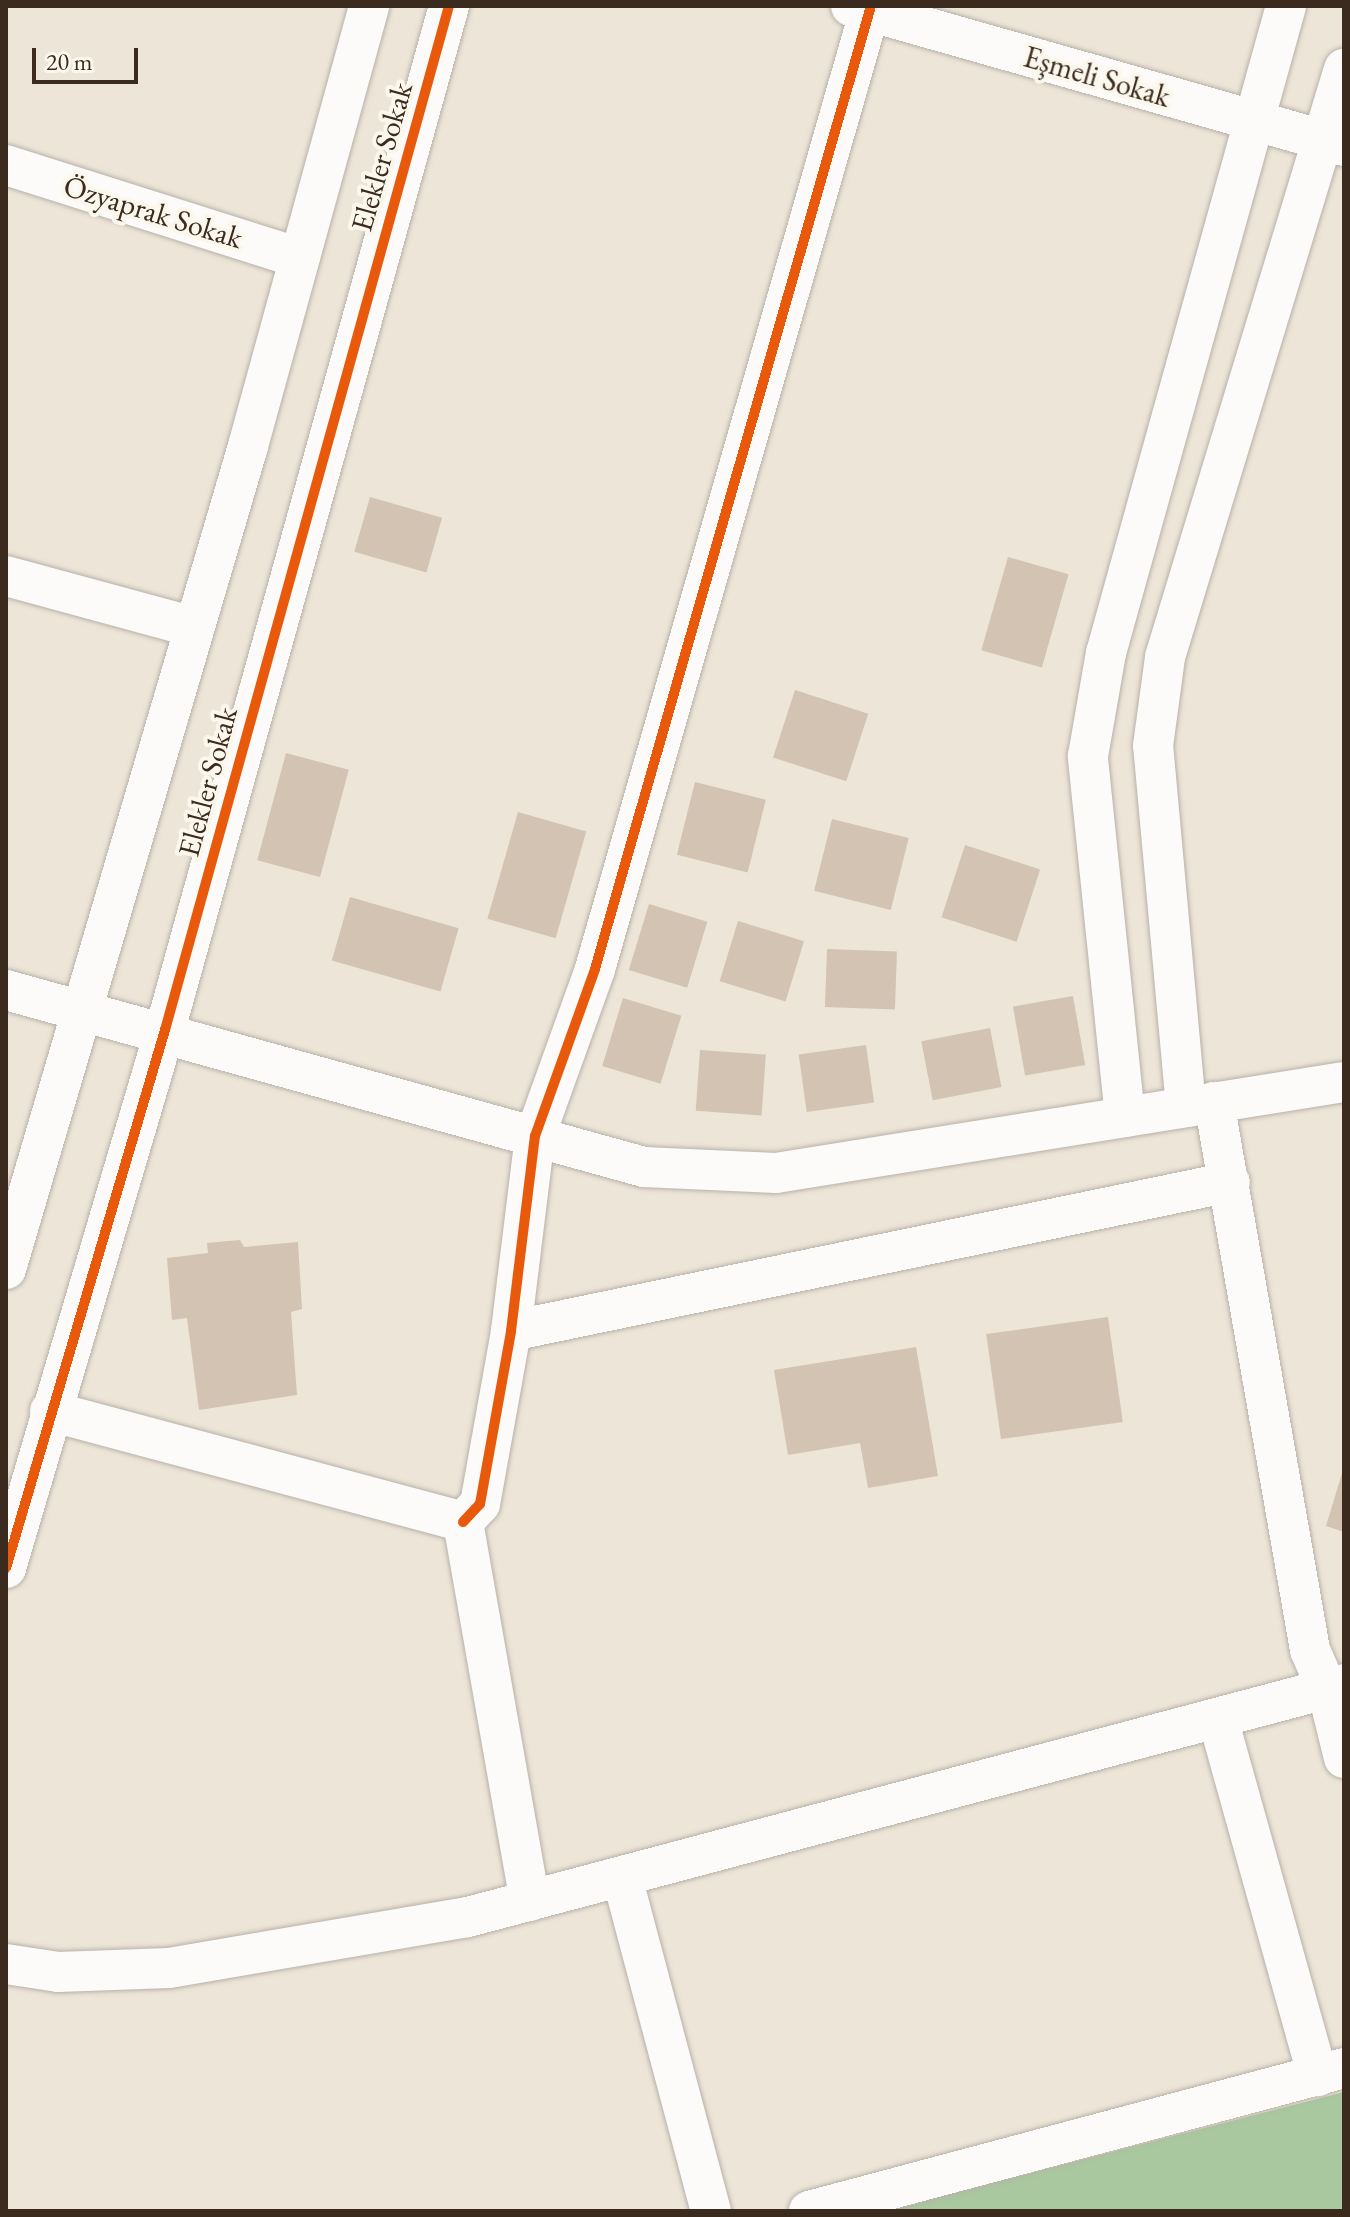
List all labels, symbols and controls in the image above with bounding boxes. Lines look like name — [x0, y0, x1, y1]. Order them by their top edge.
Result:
scale bar — [36, 32, 142, 82]
street label: Eşmeli Sokak — [1020, 39, 1174, 115]
text: 20 m — [46, 46, 93, 77]
street label: Elekler Sokak — [344, 78, 420, 236]
street label: Özyaprak Sokak — [59, 168, 247, 256]
street label: Elekler Sokak — [171, 703, 245, 861]

